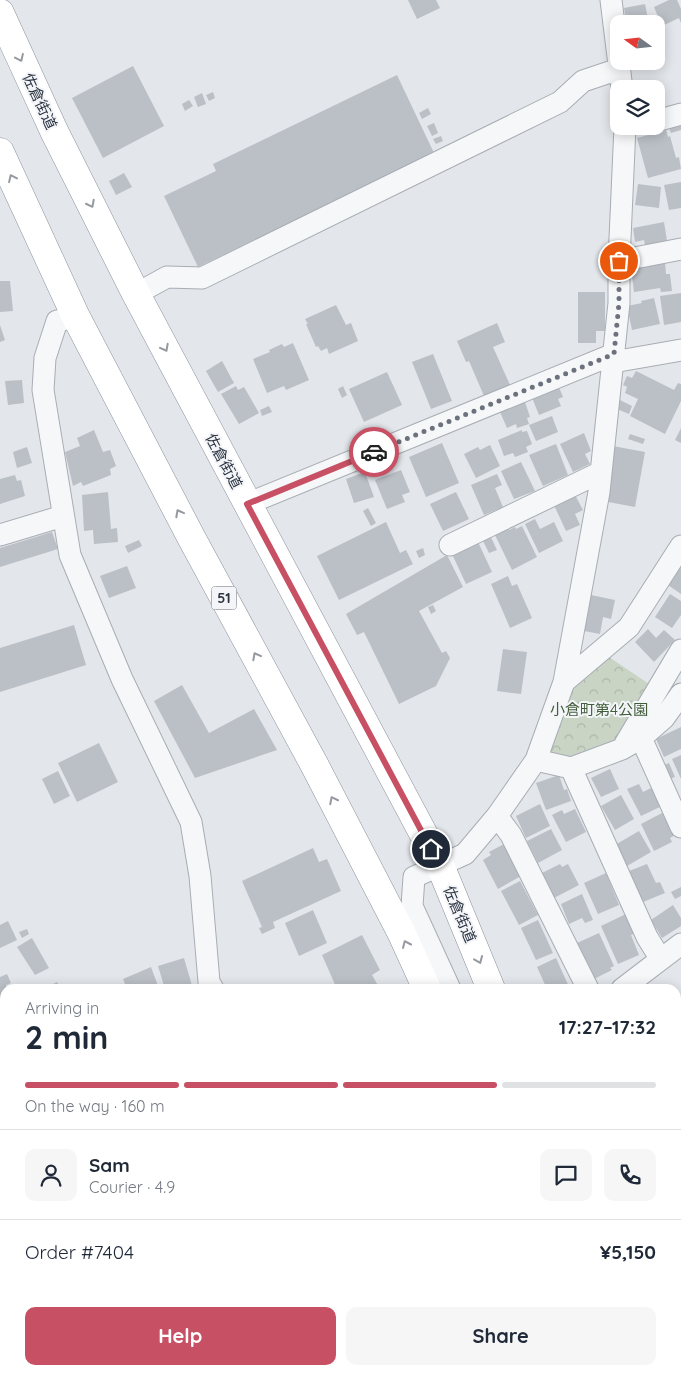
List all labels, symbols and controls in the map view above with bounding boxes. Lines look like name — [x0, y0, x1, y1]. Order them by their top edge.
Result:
north arrow — [610, 15, 665, 70]
map controls — [610, 15, 665, 135]
one-way arrow — [14, 53, 25, 62]
street label: 佐倉街道 — [19, 70, 61, 132]
button: layers — [610, 80, 665, 135]
one-way arrow — [8, 174, 18, 183]
one-way arrow — [85, 199, 95, 208]
pin — [598, 240, 640, 282]
icon: bag — [605, 247, 633, 275]
one-way arrow — [159, 343, 169, 352]
courier — [349, 427, 399, 477]
street label: 佐倉街道 — [202, 430, 246, 492]
icon: car — [360, 438, 388, 466]
one-way arrow — [175, 510, 185, 519]
road number: 51 — [212, 586, 236, 610]
one-way arrow — [252, 653, 262, 662]
park label: 小倉町第4公園 — [550, 700, 648, 719]
one-way arrow — [329, 796, 339, 805]
pin — [410, 828, 452, 870]
icon: home — [417, 835, 445, 863]
street label: 佐倉街道 — [440, 883, 480, 945]
one-way arrow — [402, 940, 413, 949]
one-way arrow — [472, 955, 483, 964]
text: Arriving in — [25, 998, 99, 1018]
text: 17:27–17:32 — [559, 1015, 656, 1039]
text: 2 min — [25, 1017, 108, 1057]
text: On the way · 160 m — [25, 1096, 165, 1116]
button: person — [25, 1149, 77, 1201]
button: chat — [540, 1149, 592, 1201]
button: phone — [604, 1149, 656, 1201]
text: Sam — [89, 1153, 130, 1177]
text: Courier · 4.9 — [89, 1177, 175, 1197]
text: Order #7404 — [25, 1240, 134, 1264]
text: ¥5,150 — [600, 1240, 656, 1264]
button: Help — [25, 1307, 336, 1365]
button: Share — [346, 1307, 656, 1365]

